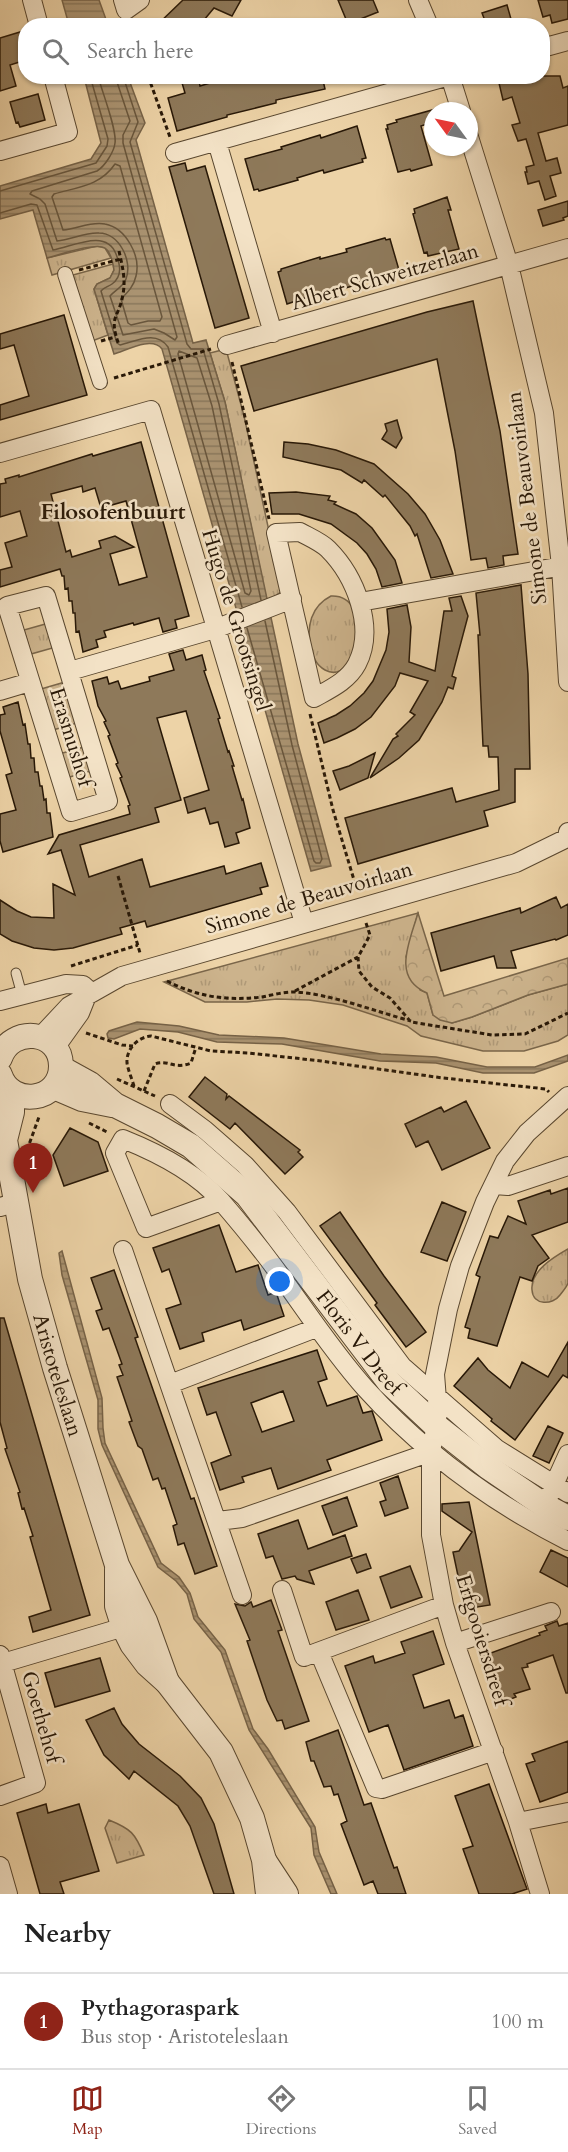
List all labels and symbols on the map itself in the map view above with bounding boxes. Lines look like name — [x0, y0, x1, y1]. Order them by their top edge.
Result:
north arrow — [424, 102, 478, 156]
street label: Albert Schweitzerlaan — [288, 236, 482, 318]
street label: Simone de Beauvoirlaan — [500, 390, 554, 606]
district label: Filosofenbuurt — [40, 497, 186, 527]
street label: Hugo de Grootsingel — [194, 525, 278, 715]
street label: Erasmushof — [42, 684, 101, 794]
street label: Simone de Beauvoirlaan — [202, 855, 416, 941]
pin: 1 — [14, 1144, 52, 1193]
your location — [265, 1267, 294, 1296]
street label: Floris V Dreef — [309, 1284, 412, 1404]
street label: Aristoteleslaan — [26, 1310, 90, 1440]
street label: Erfgooiersdreef — [448, 1571, 517, 1713]
street label: Goethehof — [14, 1668, 69, 1770]

